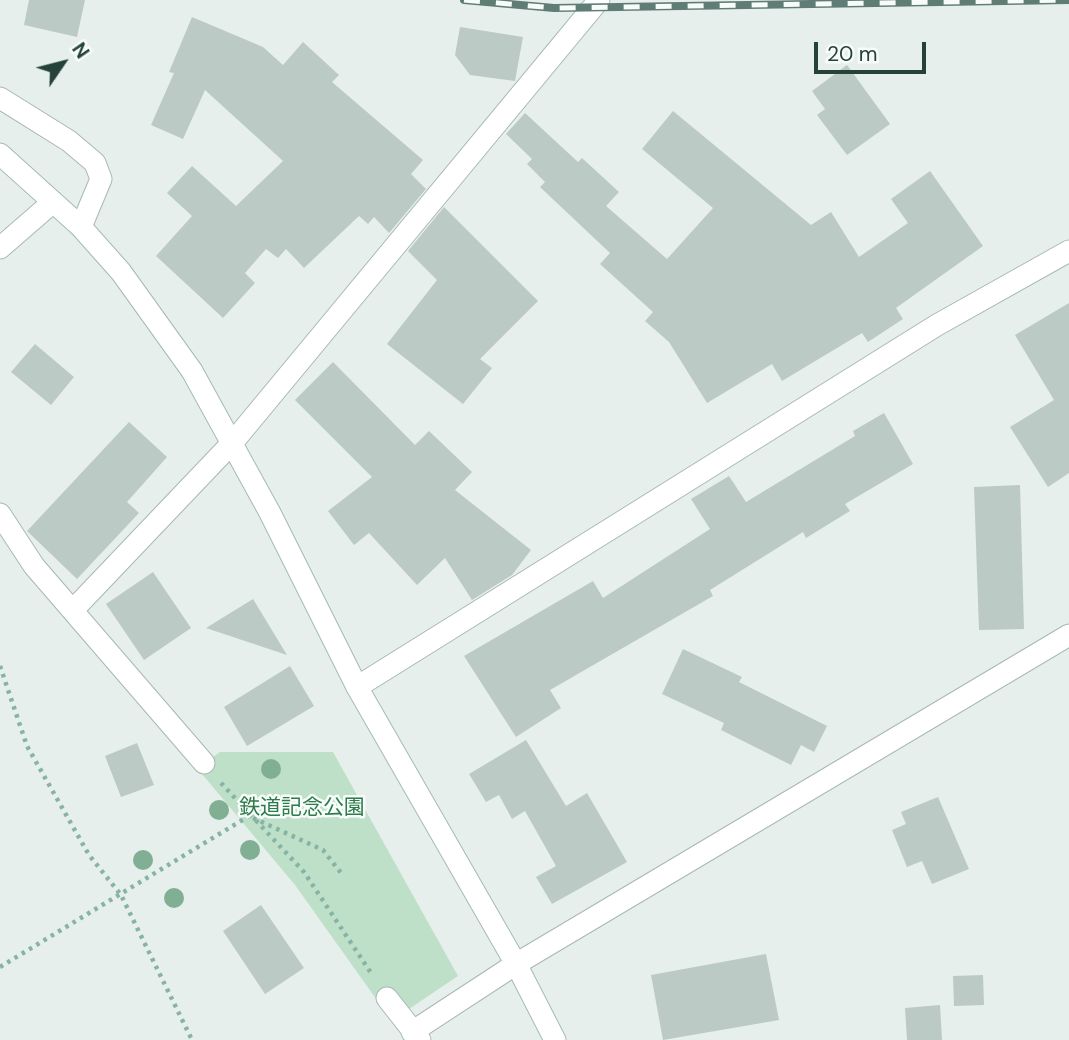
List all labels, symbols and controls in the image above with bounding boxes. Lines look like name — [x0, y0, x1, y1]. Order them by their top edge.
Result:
north arrow — [28, 28, 98, 98]
scale bar — [817, 28, 929, 72]
text: N — [66, 38, 95, 64]
text: 20 m — [827, 40, 878, 68]
park label: 鉄道記念公園 — [239, 795, 365, 821]

